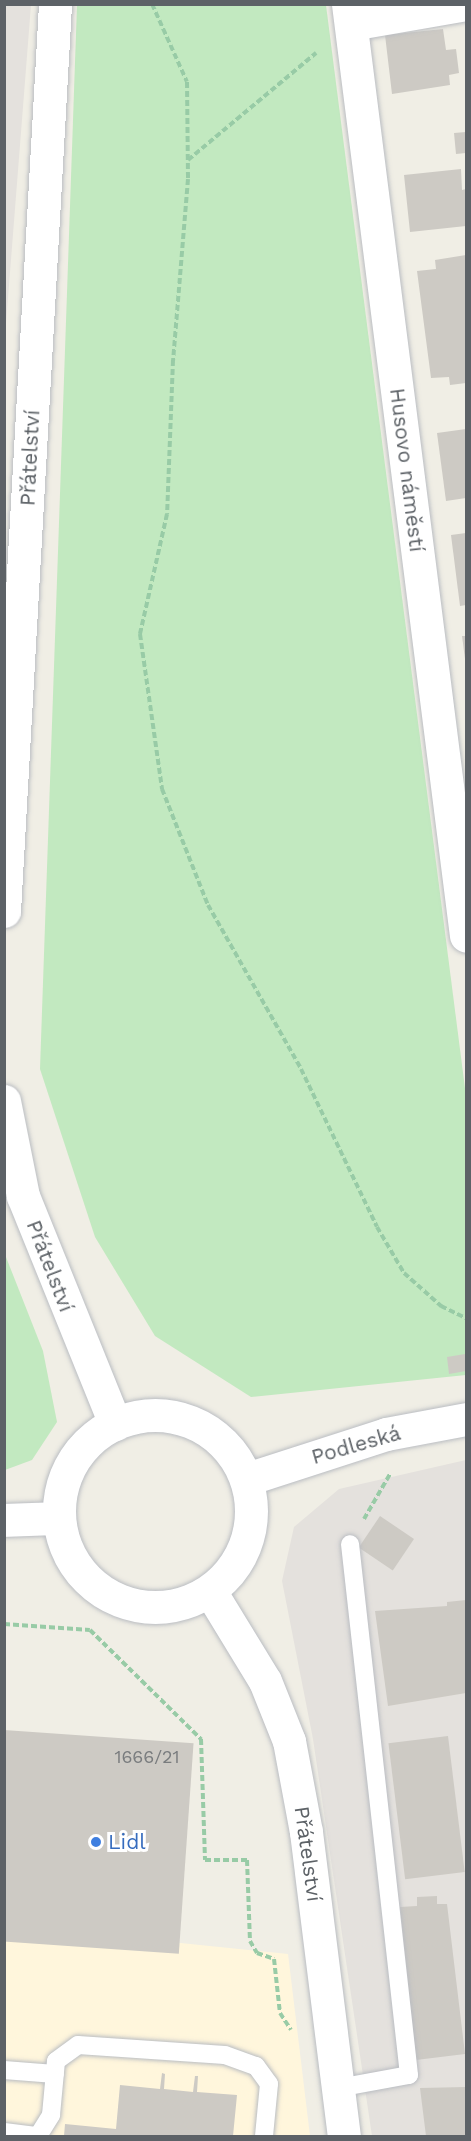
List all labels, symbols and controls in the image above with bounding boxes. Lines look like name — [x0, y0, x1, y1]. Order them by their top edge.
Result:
street label: Husovo náměstí — [384, 387, 430, 553]
street label: Přátelství — [15, 409, 45, 507]
street label: Přátelství — [21, 1217, 79, 1315]
street label: Podleská — [309, 1420, 403, 1470]
house number: 1666/21 — [114, 1746, 180, 1768]
street label: Přátelství — [289, 1805, 327, 1903]
place label: Lidl — [108, 1829, 146, 1855]
marker: Lidl — [89, 1835, 103, 1849]

